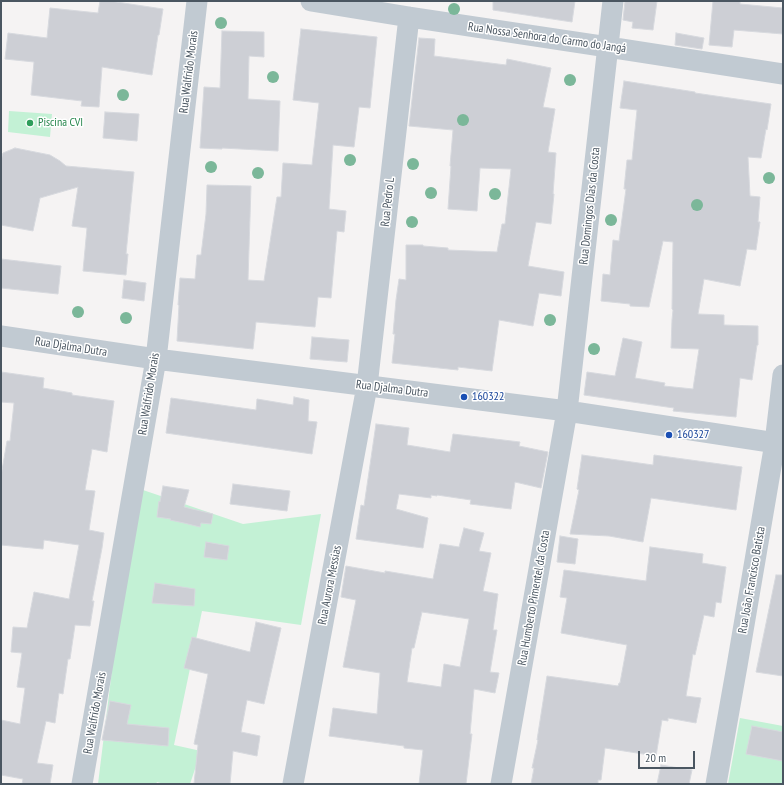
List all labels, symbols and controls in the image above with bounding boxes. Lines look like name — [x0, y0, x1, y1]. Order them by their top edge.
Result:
street label: Rua Nossa Senhora do Carmo do Jangá — [467, 20, 627, 56]
street label: Rua Walfrido Morais — [177, 30, 201, 114]
place label: Piscina CVI — [38, 116, 83, 130]
marker: Piscina CVI — [25, 118, 35, 128]
street label: Rua Domingos Dias da Costa — [577, 147, 603, 265]
street label: Rua Pedro L — [378, 177, 398, 227]
street label: Rua Djalma Dutra — [34, 334, 108, 360]
street label: Rua Walfrido Morais — [135, 352, 163, 436]
street label: Rua Djalma Dutra — [355, 377, 429, 401]
place label: 160322 — [472, 390, 504, 404]
marker: 160322 — [459, 392, 469, 402]
place label: 160327 — [677, 428, 709, 442]
marker: 160327 — [664, 430, 674, 440]
street label: Rua João Francisco Batista — [735, 525, 769, 635]
street label: Rua Humberto Pimentel da Costa — [515, 529, 553, 667]
street label: Rua Aurora Messias — [315, 544, 345, 626]
street label: Rua Walfrido Morais — [81, 671, 109, 755]
scale bar — [640, 743, 697, 769]
text: 20 m — [645, 750, 666, 765]

